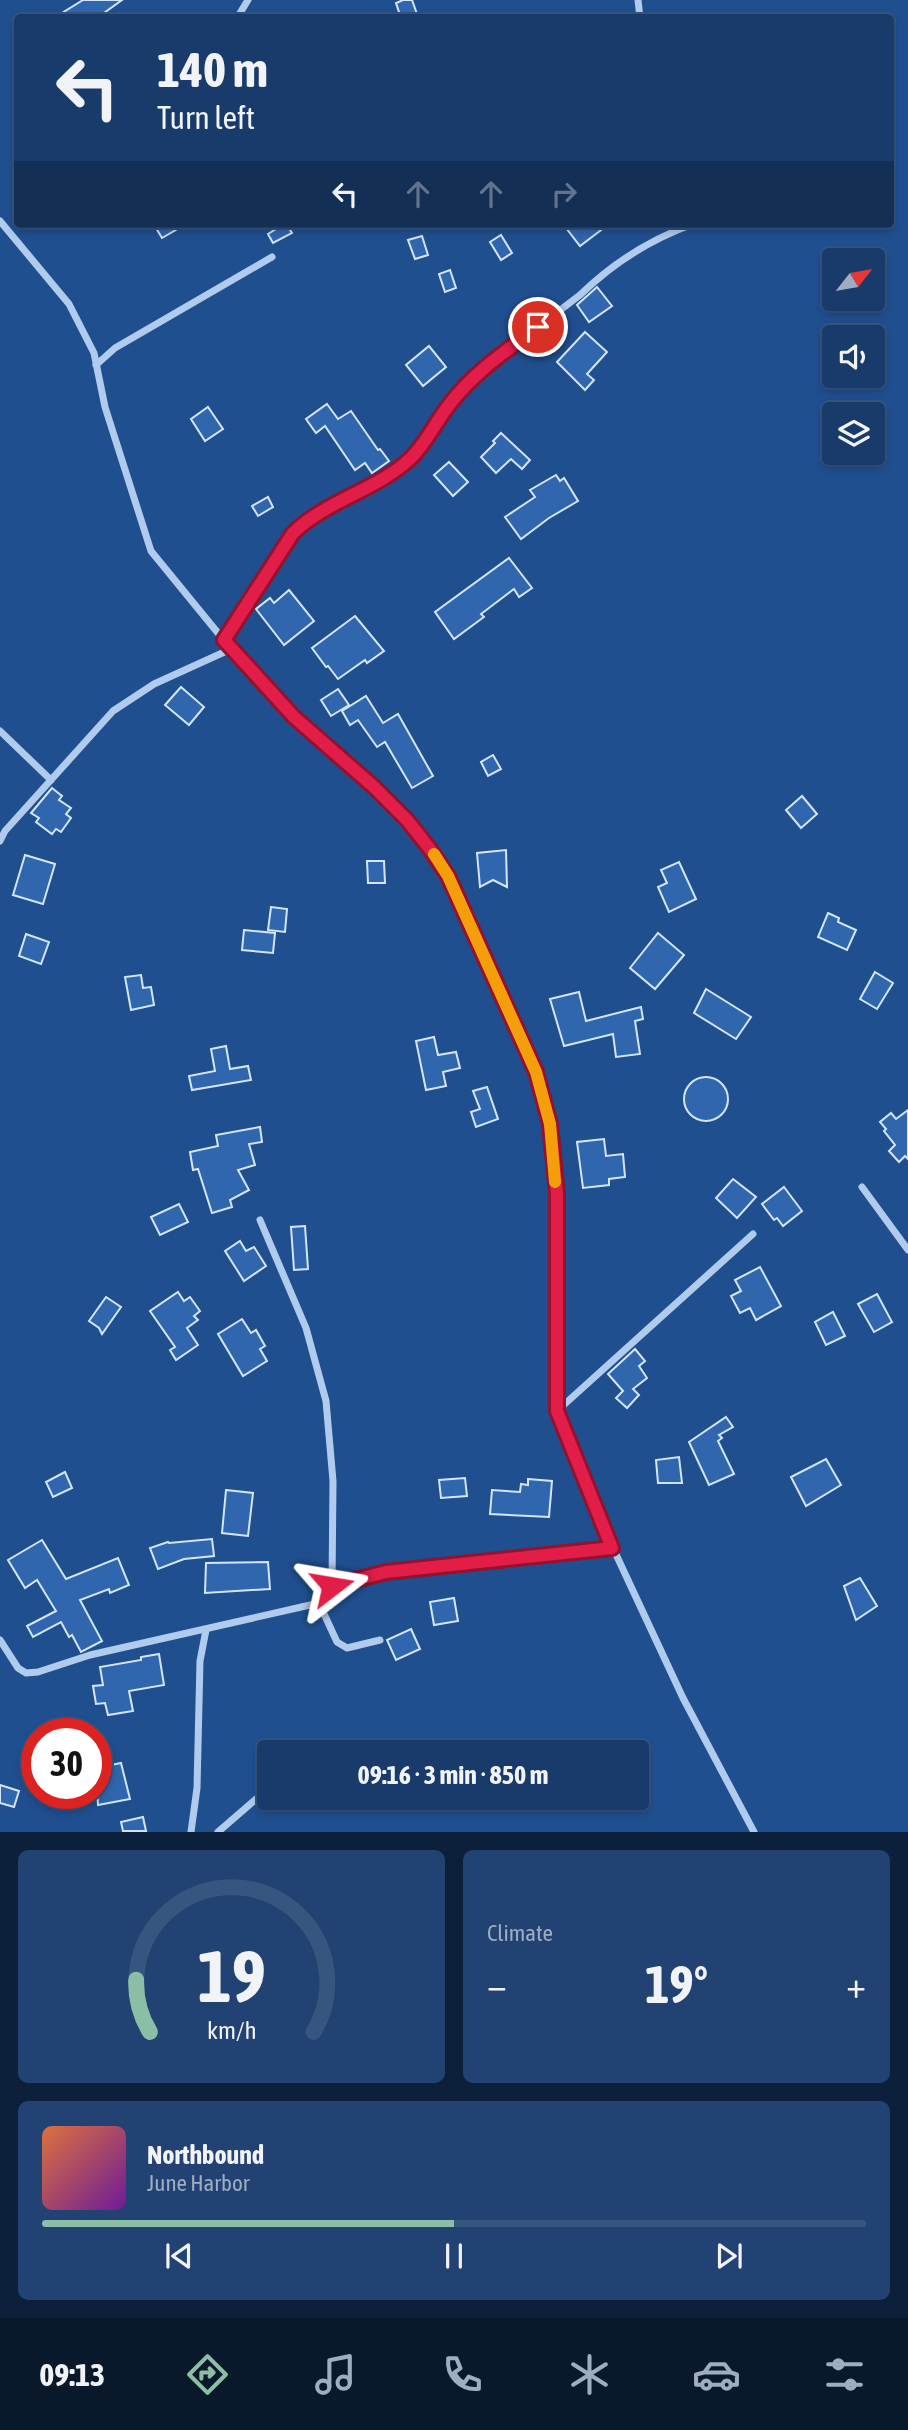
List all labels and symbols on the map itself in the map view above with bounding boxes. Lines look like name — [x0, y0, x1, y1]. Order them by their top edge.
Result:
north arrow — [822, 248, 886, 312]
pin — [508, 297, 568, 357]
position arrow — [295, 1549, 369, 1623]
speed limit sign: 30 — [21, 1718, 112, 1809]

